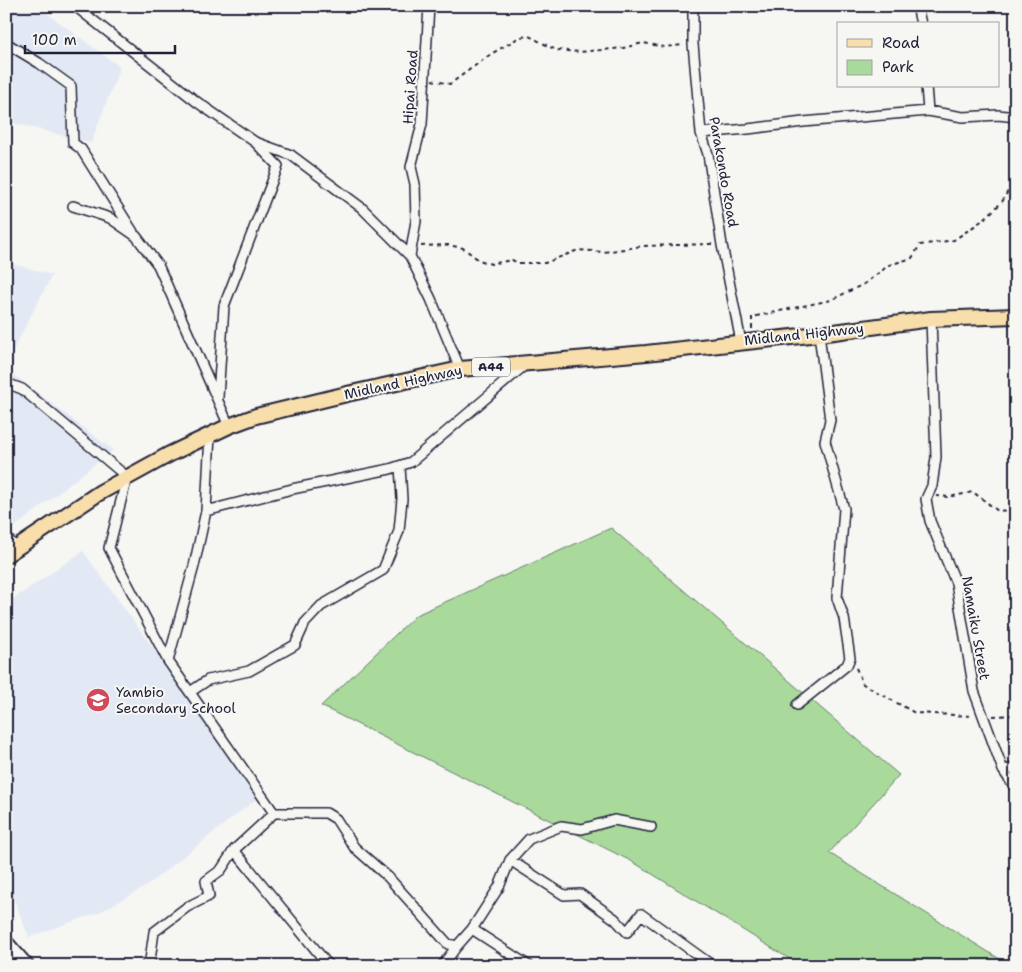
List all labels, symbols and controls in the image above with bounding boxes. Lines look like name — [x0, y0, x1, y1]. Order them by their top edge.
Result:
scale bar — [25, 22, 175, 54]
legend — [837, 22, 1000, 88]
text: 100 m — [32, 30, 77, 50]
text: Road — [882, 33, 920, 53]
street label: Hipai Road — [398, 49, 422, 125]
text: Park — [882, 57, 914, 77]
street label: Parakondo Road — [705, 115, 743, 229]
street label: Midland Highway — [743, 319, 865, 349]
road number: A44 — [472, 358, 510, 377]
street label: Midland Highway — [342, 361, 464, 403]
street label: Namaiku Street — [958, 575, 994, 681]
place label: Yambio Secondary School — [116, 683, 236, 717]
school or university icon: Yambio Secondary School — [85, 687, 111, 713]

